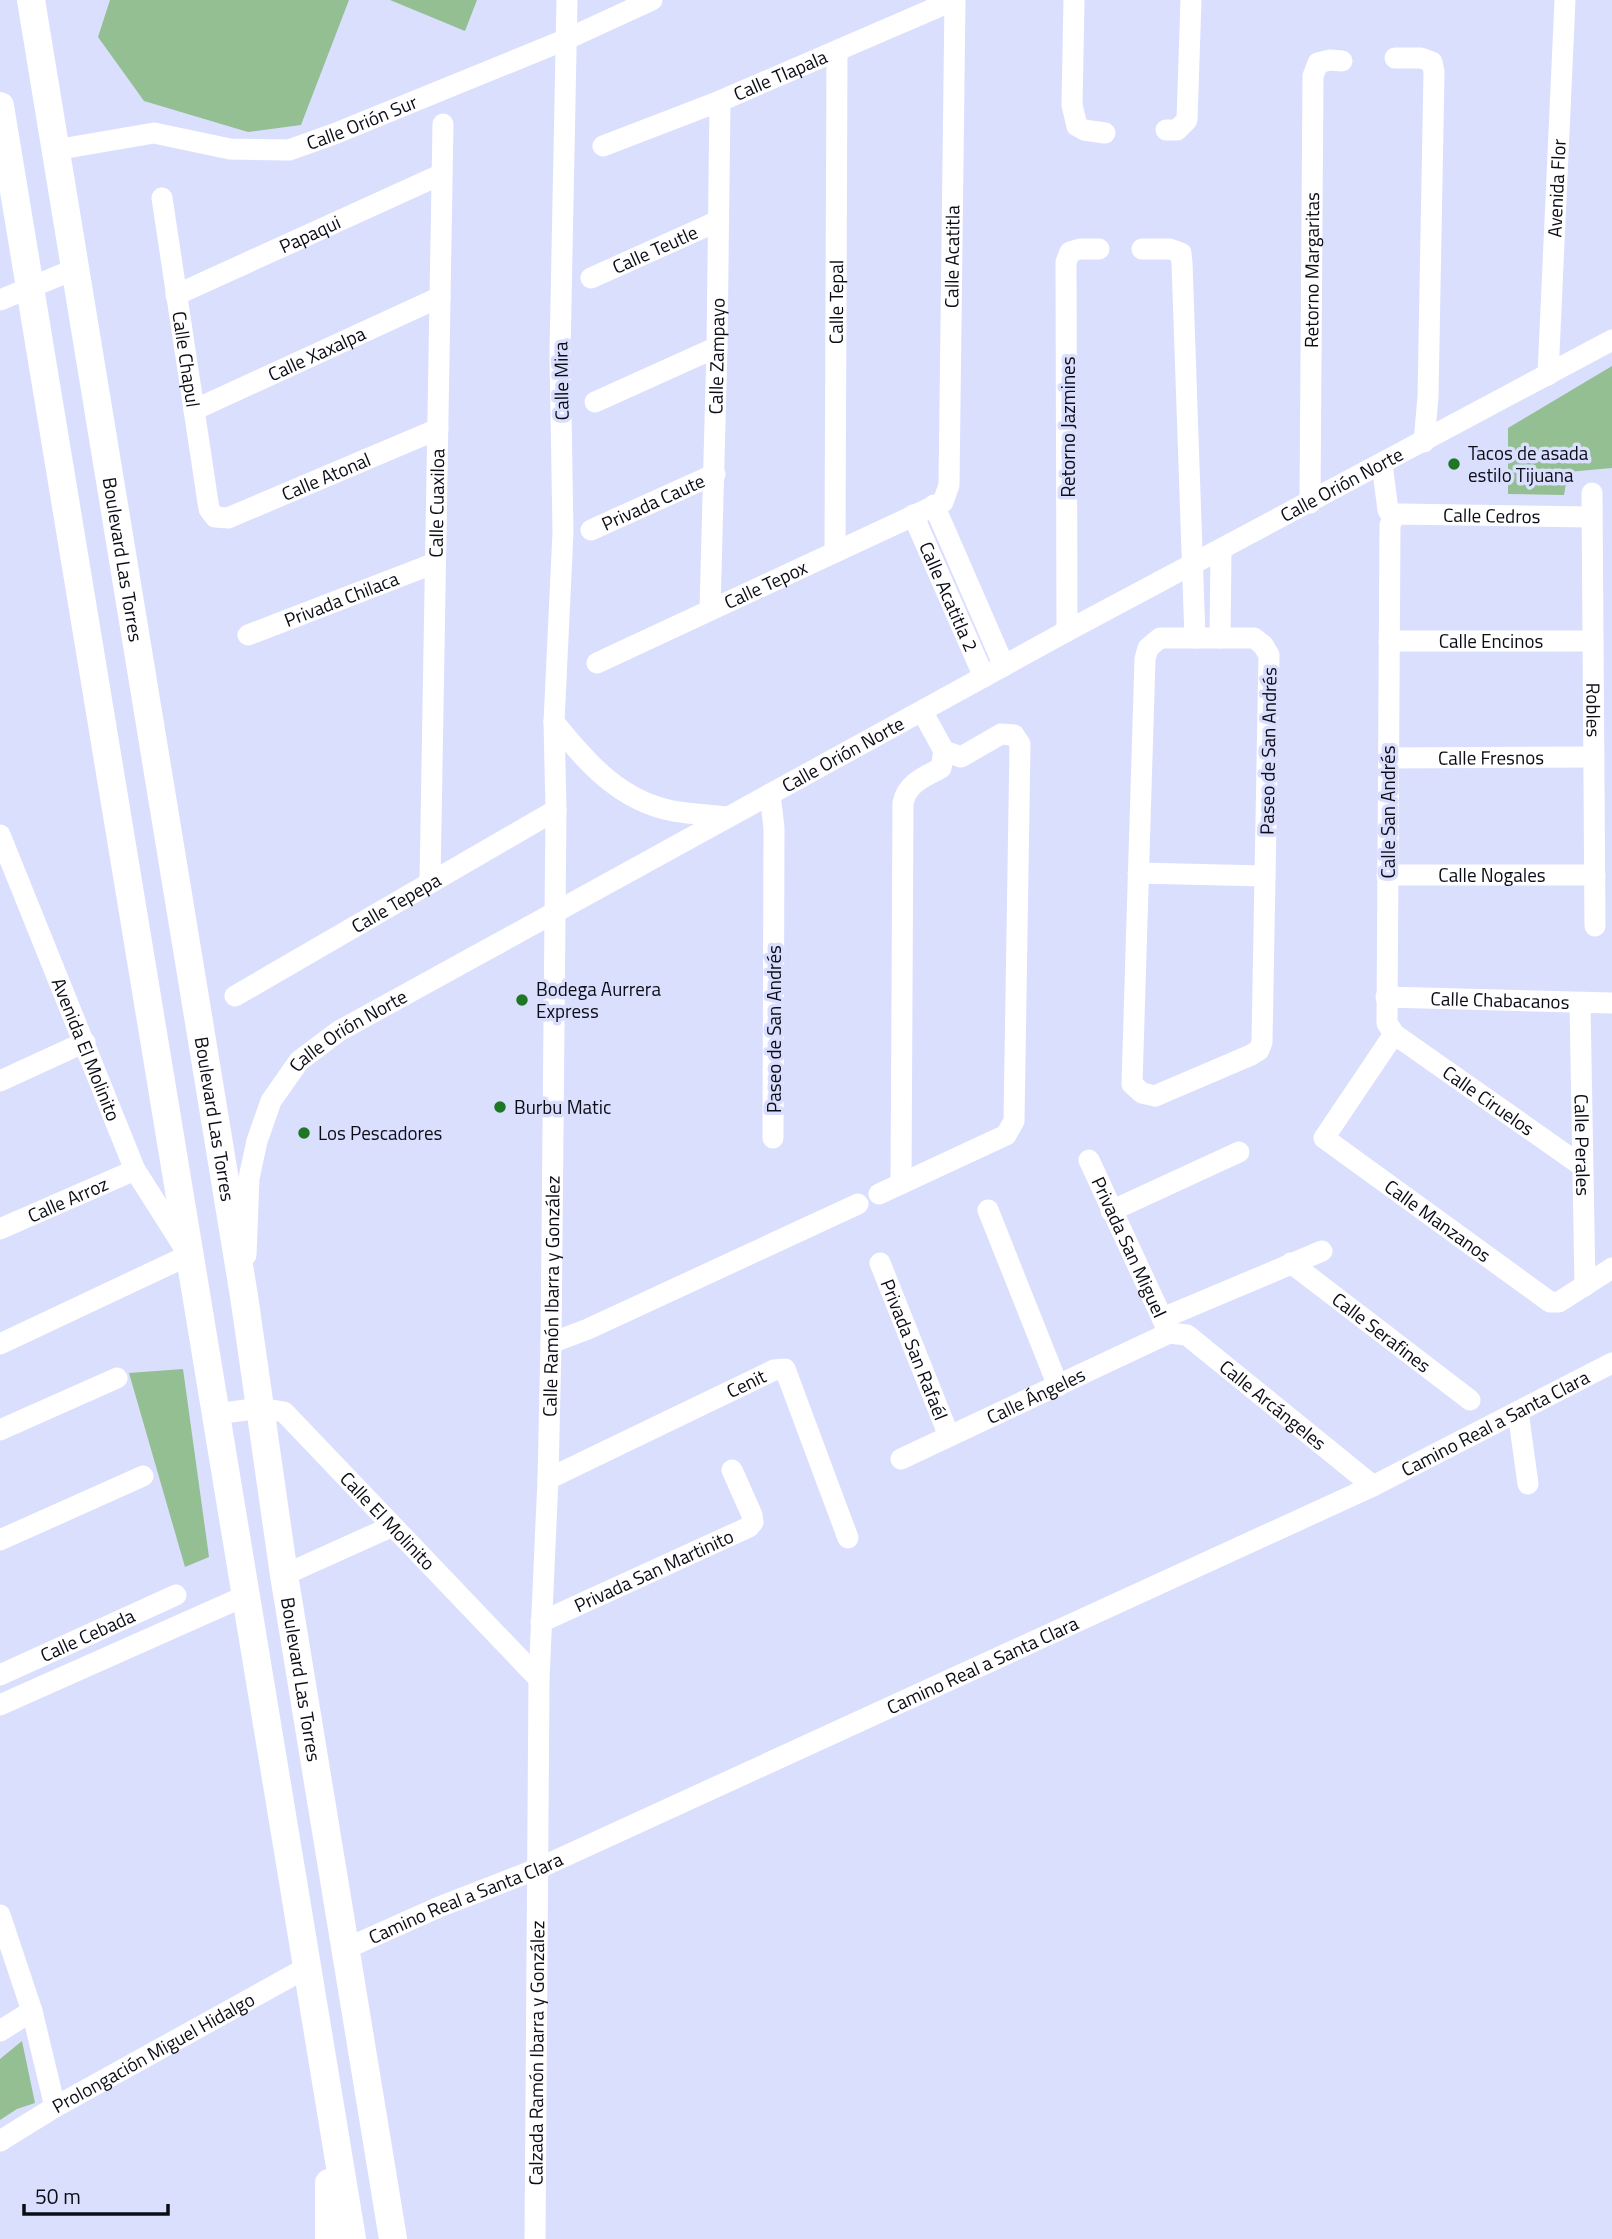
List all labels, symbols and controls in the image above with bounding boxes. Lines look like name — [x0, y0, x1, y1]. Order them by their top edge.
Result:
street label: Calle Tlapala — [728, 41, 832, 108]
street label: Calle Orión Sur — [302, 86, 422, 157]
street label: Avenida Flor — [1539, 138, 1573, 238]
street label: Retorno Margaritas — [1296, 192, 1326, 348]
street label: Calle Acatitla — [936, 205, 966, 308]
street label: Papaqui — [274, 207, 345, 260]
street label: Calle Teutle — [607, 217, 702, 281]
street label: Calle Tepal — [821, 260, 850, 344]
street label: Calle Zampayo — [700, 298, 732, 415]
street label: Calle Chapul — [165, 309, 208, 409]
street label: Calle Xaxalpa — [263, 318, 370, 388]
street label: Calle Mira — [545, 341, 576, 421]
street label: Retorno Jazmines — [1053, 356, 1082, 498]
place label: Tacos de asada estilo Tijuana — [1468, 438, 1589, 489]
street label: Calle Orión Norte — [1275, 439, 1408, 529]
street label: Calle Atonal — [277, 444, 375, 508]
street label: Calle Cuaxiloa — [421, 448, 451, 558]
marker: Tacos de asada estilo Tijuana — [1446, 456, 1462, 472]
street label: Privada Caute — [596, 466, 709, 538]
street label: Boulevard Las Torres — [96, 475, 151, 644]
street label: Calle Cedros — [1443, 500, 1541, 530]
street label: Calle Acatitla 2 — [912, 537, 986, 656]
street label: Calle Tepox — [719, 552, 812, 616]
street label: Privada Chilaca — [280, 563, 403, 634]
street label: Calle Encinos — [1439, 626, 1544, 655]
street label: Paseo de San Andrés — [1252, 667, 1283, 835]
street label: Robles — [1579, 683, 1609, 737]
street label: Calle Orión Norte — [776, 708, 909, 799]
street label: Calle Fresnos — [1438, 742, 1544, 772]
street label: Calle San Andrés — [1373, 745, 1402, 879]
street label: Calle Nogales — [1438, 860, 1546, 889]
street label: Calle Tepepa — [345, 865, 446, 940]
street label: Paseo de San Andrés — [759, 945, 788, 1113]
street label: Avenida El Molinito — [45, 973, 129, 1125]
place label: Bodega Aurrera Express — [536, 974, 661, 1025]
street label: Calle Orión Norte — [281, 981, 412, 1077]
street label: Calle Chabacanos — [1430, 983, 1570, 1016]
marker: Bodega Aurrera Express — [514, 992, 530, 1008]
street label: Boulevard Las Torres — [188, 1035, 243, 1203]
street label: Calle Ciruelos — [1437, 1057, 1541, 1143]
place label: Burbu Matic — [514, 1092, 611, 1121]
street label: Calle Perales — [1568, 1094, 1598, 1196]
marker: Burbu Matic — [492, 1099, 508, 1115]
place label: Los Pescadores — [318, 1118, 443, 1147]
marker: Los Pescadores — [296, 1125, 312, 1141]
street label: Calle Arroz — [23, 1169, 113, 1229]
street label: Privada San Miguel — [1085, 1172, 1175, 1322]
street label: Calle Manzanos — [1379, 1172, 1498, 1269]
street label: Calle Ramón Ibarra y González — [534, 1175, 567, 1417]
street label: Privada San Rafaél — [874, 1274, 956, 1424]
street label: Calle Serafines — [1326, 1285, 1437, 1379]
street label: Calle Arcángeles — [1214, 1352, 1333, 1457]
street label: Calle Ángeles — [981, 1359, 1090, 1431]
street label: Cenit — [721, 1361, 771, 1405]
street label: Camino Real a Santa Clara — [1396, 1362, 1595, 1483]
street label: Calle El Molinito — [334, 1464, 443, 1576]
street label: Privada San Martinito — [569, 1521, 738, 1619]
street label: Boulevard Las Torres — [274, 1595, 329, 1764]
street label: Calle Cebada — [35, 1600, 140, 1669]
street label: Camino Real a Santa Clara — [882, 1608, 1083, 1721]
street label: Camino Real a Santa Clara — [363, 1844, 568, 1951]
street label: Calzada Ramón Ibarra y González — [520, 1920, 551, 2186]
street label: Prolongación Miguel Hidalgo — [46, 1984, 260, 2120]
scale bar — [24, 2172, 168, 2216]
text: 50 m — [35, 2180, 81, 2212]

